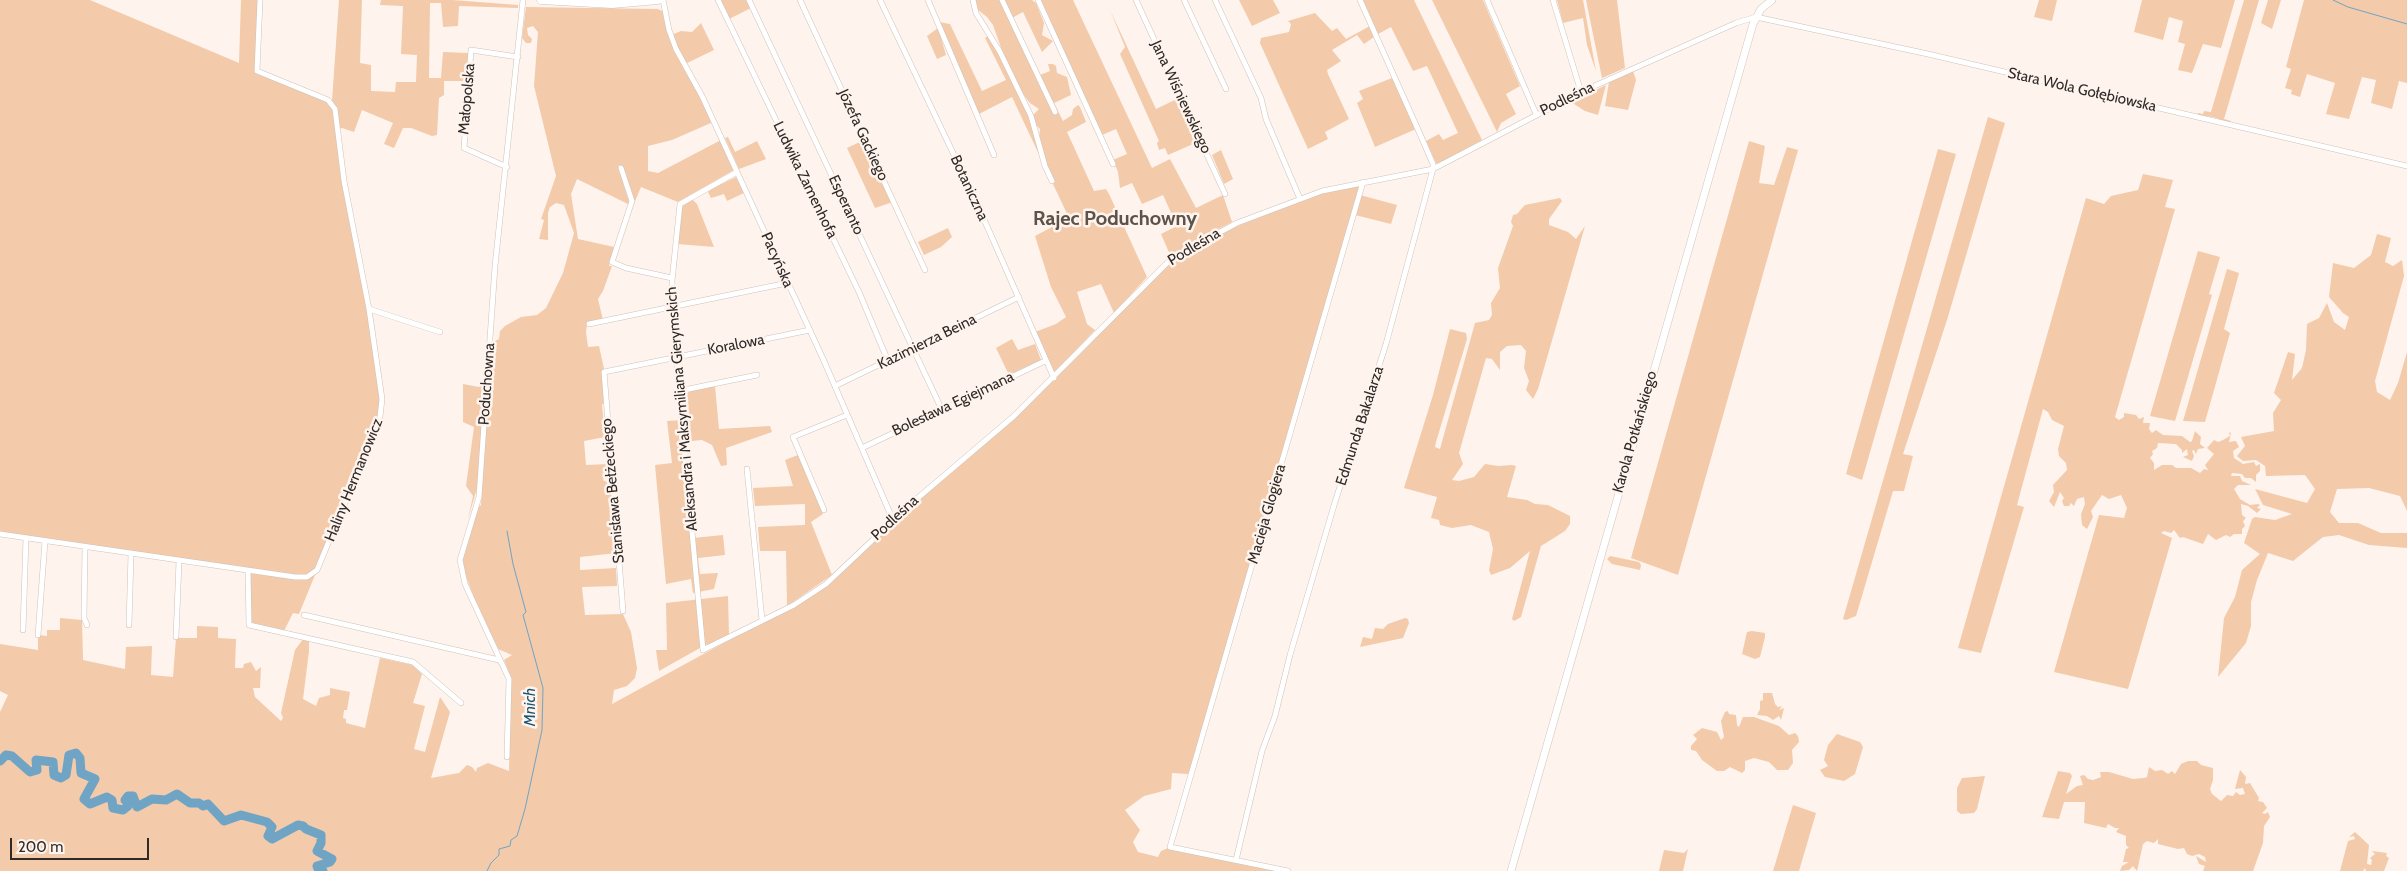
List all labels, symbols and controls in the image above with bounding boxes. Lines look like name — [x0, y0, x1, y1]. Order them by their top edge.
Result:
street label: Jana Wiśniewskiego — [1147, 37, 1215, 157]
street label: Małopolska — [455, 63, 479, 135]
street label: Stara Wola Gołębiowska — [2006, 64, 2158, 116]
street label: Podleśna — [1537, 78, 1597, 120]
street label: Józefa Gackiego — [834, 86, 892, 184]
street label: Ludwika Zamenhofa — [769, 119, 841, 241]
street label: Botaniczna — [946, 152, 992, 224]
street label: Esperanto — [824, 172, 868, 238]
district label: Rajec Poduchowny — [1033, 207, 1197, 231]
street label: Podleśna — [1165, 224, 1223, 270]
street label: Pacyńska — [757, 230, 797, 290]
street label: Aleksandra i Maksymiliana Gierymskich — [662, 286, 702, 532]
street label: Kazimierza Beina — [875, 310, 979, 374]
street label: Koralowa — [706, 331, 766, 359]
street label: Poduchowna — [475, 342, 499, 426]
street label: Edmunda Bakalarza — [1332, 364, 1388, 488]
street label: Bolesława Egiejmana — [889, 368, 1017, 440]
street label: Karola Potkańskiego — [1609, 369, 1661, 495]
street label: Haliny Hermanowicz — [321, 416, 387, 544]
street label: Stanisława Bełżeckiego — [598, 418, 628, 564]
street label: Macieja Glogiera — [1244, 462, 1290, 566]
street label: Podleśna — [868, 492, 922, 544]
water label: Mnich — [520, 688, 540, 726]
scale bar — [12, 828, 151, 860]
text: 200 m — [18, 838, 63, 856]

